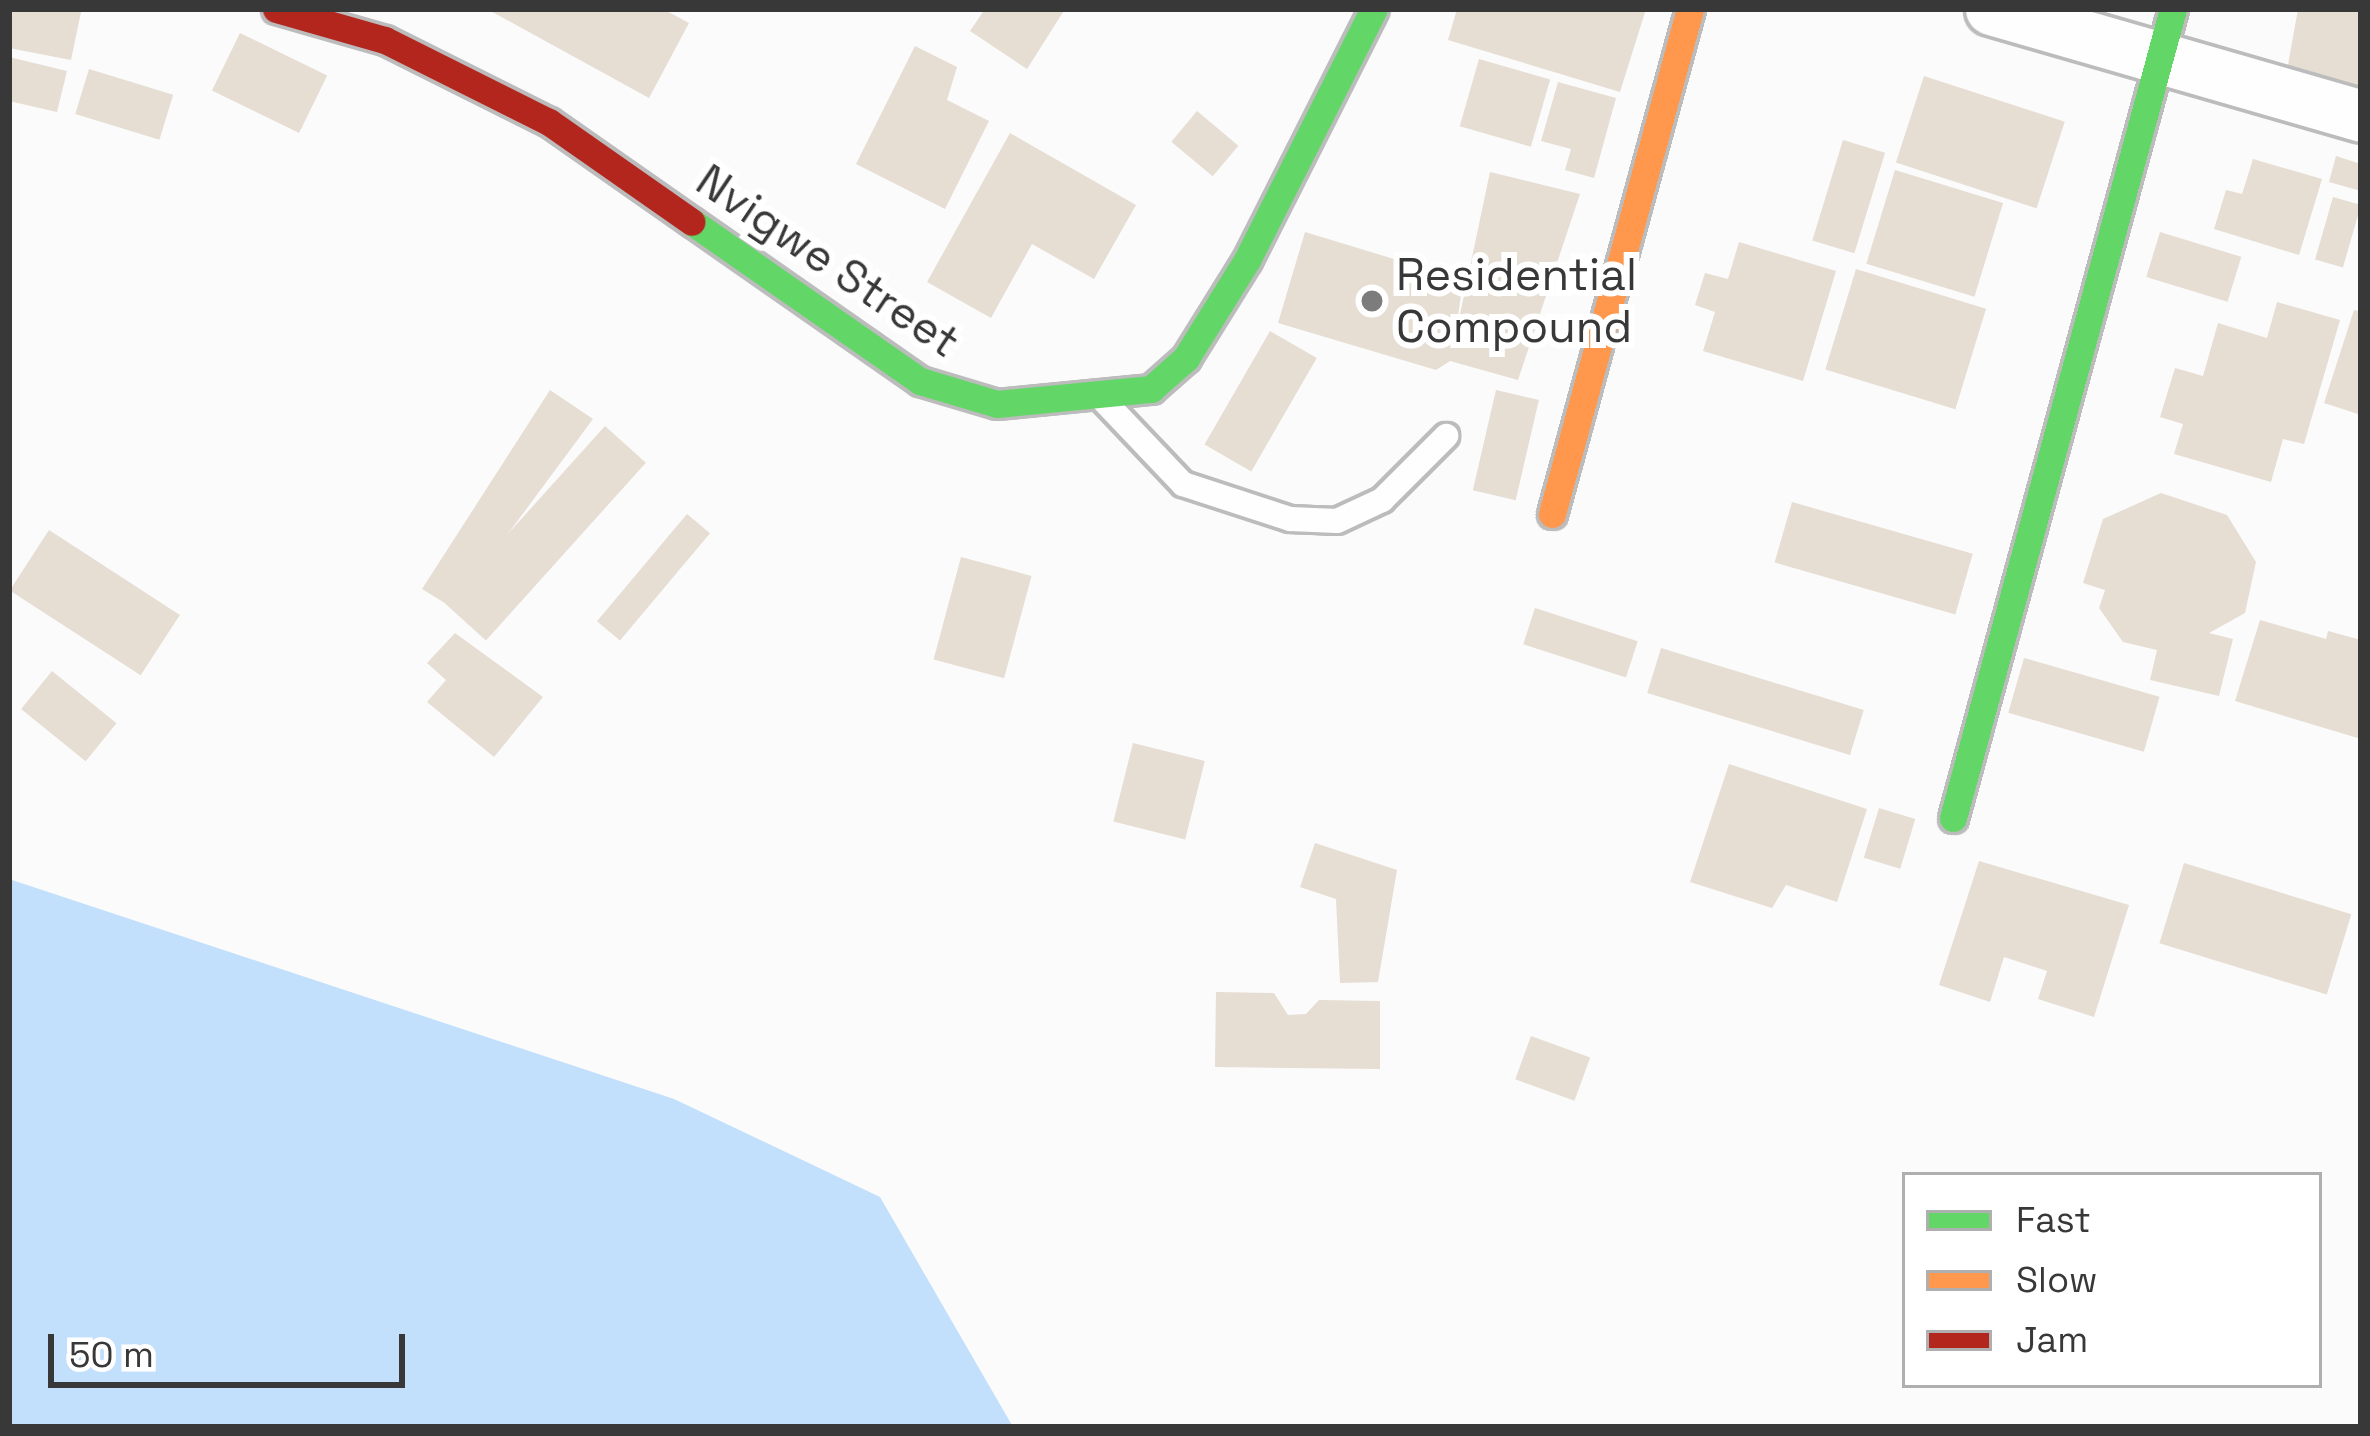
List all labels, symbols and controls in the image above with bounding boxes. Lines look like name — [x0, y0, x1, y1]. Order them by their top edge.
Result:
street label: Nvigwe Street — [686, 153, 970, 369]
place label: Residential Compound — [1396, 248, 1637, 354]
marker: Residential Compound — [1359, 288, 1385, 314]
legend — [1902, 1172, 2322, 1388]
text: Fast — [2016, 1197, 2091, 1243]
text: Slow — [2016, 1257, 2098, 1303]
scale bar — [54, 1310, 411, 1384]
text: Jam — [2016, 1317, 2088, 1363]
text: 50 m — [69, 1332, 154, 1378]

